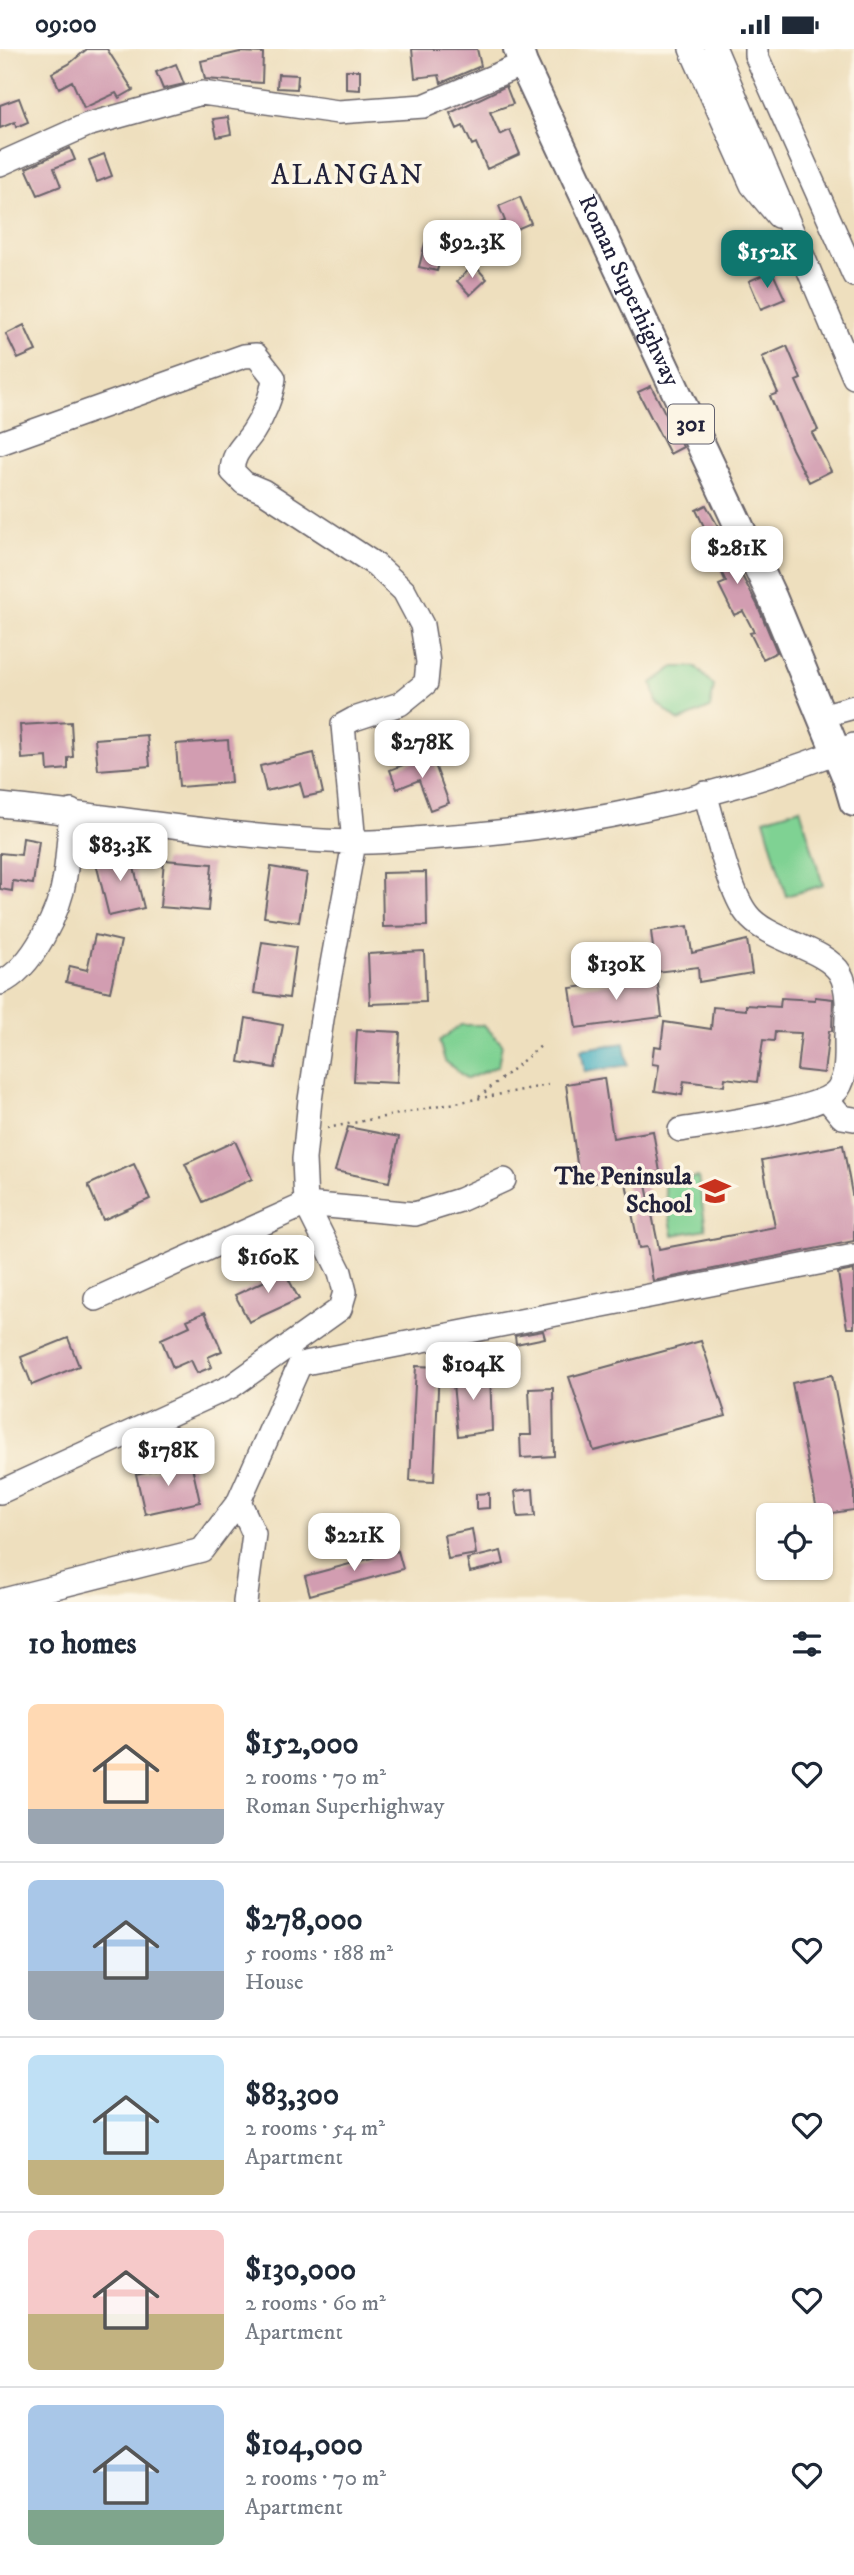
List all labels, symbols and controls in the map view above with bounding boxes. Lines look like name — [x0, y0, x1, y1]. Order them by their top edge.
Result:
text: 09:00 — [35, 8, 97, 41]
district label: ALANGAN — [271, 158, 425, 193]
street label: Roman Superhighway — [571, 190, 687, 392]
pin: $92.3K — [415, 221, 529, 280]
text: $92.3K — [439, 228, 505, 257]
pin: $152K — [718, 231, 816, 290]
text: $152K — [737, 238, 797, 267]
road number: 301 — [668, 405, 714, 443]
pin: $281K — [688, 526, 786, 586]
text: $281K — [707, 534, 767, 563]
pin: $278K — [373, 721, 471, 780]
text: $278K — [390, 728, 454, 757]
pin: $83.3K — [63, 823, 177, 883]
text: $83.3K — [89, 831, 151, 860]
pin: $130K — [567, 943, 665, 1002]
text: $130K — [587, 950, 645, 979]
place label: The Peninsula School — [553, 1162, 693, 1220]
school or university icon: The Peninsula School — [698, 1174, 732, 1208]
pin: $160K — [219, 1235, 317, 1295]
text: $160K — [237, 1243, 299, 1272]
pin: $104K — [424, 1343, 522, 1402]
text: $104K — [442, 1350, 504, 1379]
pin: $178K — [119, 1429, 217, 1488]
text: $178K — [138, 1436, 198, 1465]
map controls — [756, 1503, 833, 1580]
button: locate — [756, 1503, 833, 1580]
pin: $221K — [305, 1513, 403, 1573]
text: $221K — [324, 1521, 384, 1550]
icon: filters — [788, 1625, 826, 1663]
text: 10 homes — [28, 1626, 137, 1663]
text: $152,000 — [245, 1726, 359, 1763]
icon: home — [84, 1732, 168, 1816]
icon: heart — [788, 1755, 826, 1793]
text: 2 rooms · 70 m² — [245, 1763, 386, 1792]
text: Roman Superhighway — [245, 1792, 444, 1821]
text: $278,000 — [245, 1902, 363, 1939]
icon: home — [84, 1908, 168, 1992]
icon: heart — [788, 1931, 826, 1969]
text: 5 rooms · 188 m² — [245, 1939, 393, 1968]
text: House — [245, 1968, 303, 1997]
text: $83,300 — [245, 2077, 339, 2114]
icon: home — [84, 2083, 168, 2167]
icon: heart — [788, 2106, 826, 2144]
text: 2 rooms · 54 m² — [245, 2114, 385, 2143]
text: Apartment — [245, 2143, 343, 2172]
text: $130,000 — [245, 2252, 356, 2289]
icon: home — [84, 2258, 168, 2342]
icon: heart — [788, 2281, 826, 2319]
text: 2 rooms · 60 m² — [245, 2289, 386, 2318]
text: Apartment — [245, 2318, 343, 2347]
text: $104,000 — [245, 2427, 363, 2464]
icon: home — [84, 2433, 168, 2517]
icon: heart — [788, 2456, 826, 2494]
text: 2 rooms · 70 m² — [245, 2464, 386, 2493]
text: Apartment — [245, 2493, 343, 2522]

